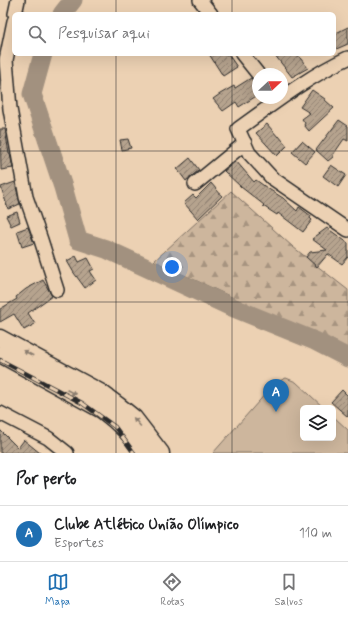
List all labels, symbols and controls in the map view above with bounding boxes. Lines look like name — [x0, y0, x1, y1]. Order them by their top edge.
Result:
search box — [12, 12, 336, 56]
icon: search — [26, 23, 48, 45]
text: Pesquisar aqui — [58, 24, 150, 44]
north arrow — [252, 68, 288, 104]
your location — [162, 257, 182, 277]
one-way arrow — [22, 350, 33, 357]
pin: A — [263, 379, 289, 412]
one-way arrow — [65, 389, 77, 396]
map controls — [300, 405, 336, 441]
button: layers — [300, 405, 336, 441]
one-way arrow — [133, 416, 142, 427]
text: Por perto — [16, 468, 77, 490]
text: Clube Atlético União Olímpico — [54, 515, 239, 535]
text: A — [25, 525, 33, 542]
text: 110 m — [299, 525, 332, 542]
text: Esportes — [54, 535, 104, 552]
tab: Mapa — [45, 571, 70, 609]
tab: Rotas — [160, 571, 184, 609]
tab: Salvos — [275, 571, 303, 609]

